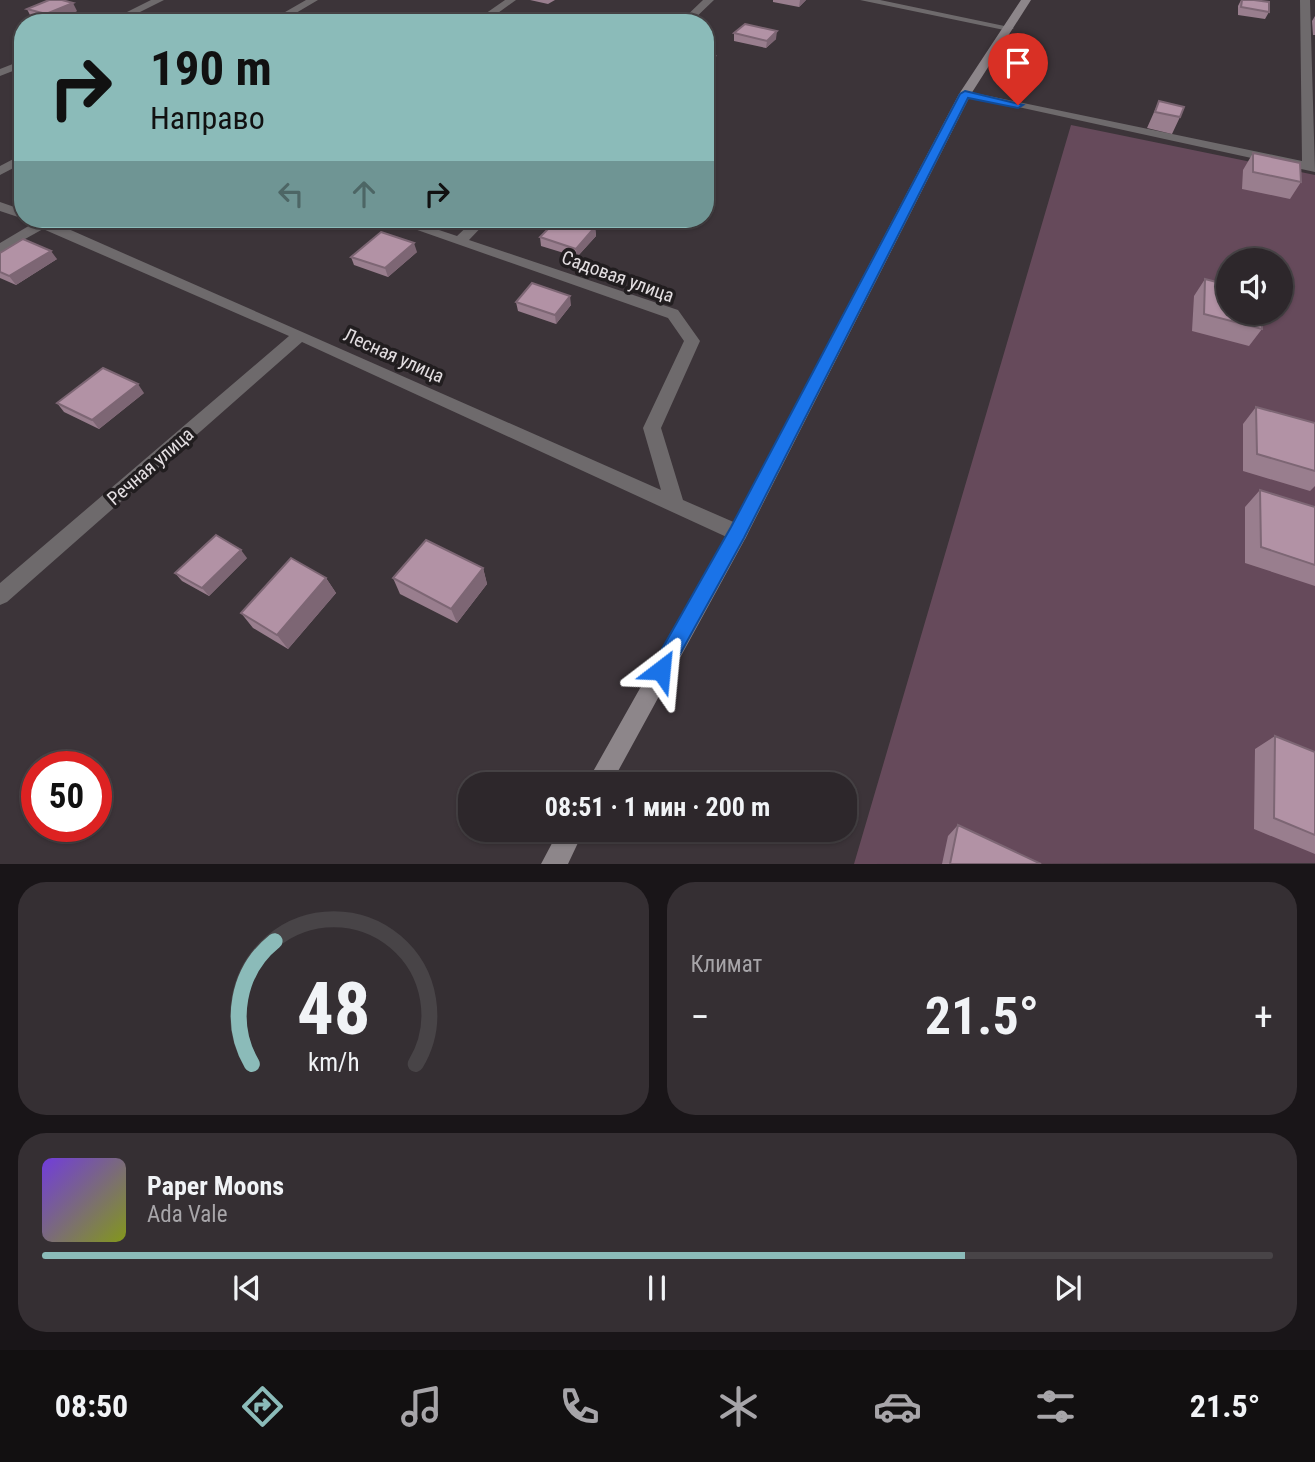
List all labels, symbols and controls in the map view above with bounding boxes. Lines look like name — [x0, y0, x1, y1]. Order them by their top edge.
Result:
pin — [988, 33, 1048, 105]
text: 190 m — [150, 40, 272, 97]
icon: right — [35, 42, 126, 133]
icon: arrive — [999, 44, 1037, 82]
text: Направо — [150, 99, 265, 137]
icon: left — [272, 175, 310, 213]
icon: ahead — [345, 175, 383, 213]
icon: right — [418, 175, 456, 213]
street label: Садовая улица — [559, 246, 677, 307]
map controls — [1216, 248, 1293, 325]
button: sound — [1216, 248, 1293, 325]
street label: Лесная улица — [340, 323, 448, 388]
street label: Речная улица — [103, 423, 198, 510]
position arrow — [624, 633, 698, 707]
speed limit sign: 50 — [21, 751, 112, 842]
text: 08:51 · 1 мин · 200 m — [545, 792, 770, 822]
text: Климат — [691, 951, 762, 978]
text: 48 — [296, 967, 370, 1053]
text: 21.5° — [925, 986, 1039, 1047]
text: − — [691, 995, 710, 1039]
text: + — [1254, 995, 1273, 1039]
text: km/h — [308, 1048, 359, 1077]
text: Paper Moons — [147, 1171, 284, 1201]
text: Ada Vale — [147, 1201, 227, 1228]
icon: previous — [228, 1269, 266, 1307]
icon: pause — [638, 1269, 676, 1307]
icon: next — [1049, 1269, 1087, 1307]
icon: directions — [238, 1382, 287, 1431]
icon: music — [397, 1382, 446, 1431]
icon: phone — [555, 1382, 604, 1431]
icon: climate — [714, 1382, 763, 1431]
icon: car — [873, 1382, 922, 1431]
icon: filters — [1031, 1382, 1080, 1431]
text: 08:50 — [55, 1387, 128, 1425]
text: 21.5° — [1190, 1387, 1260, 1425]

